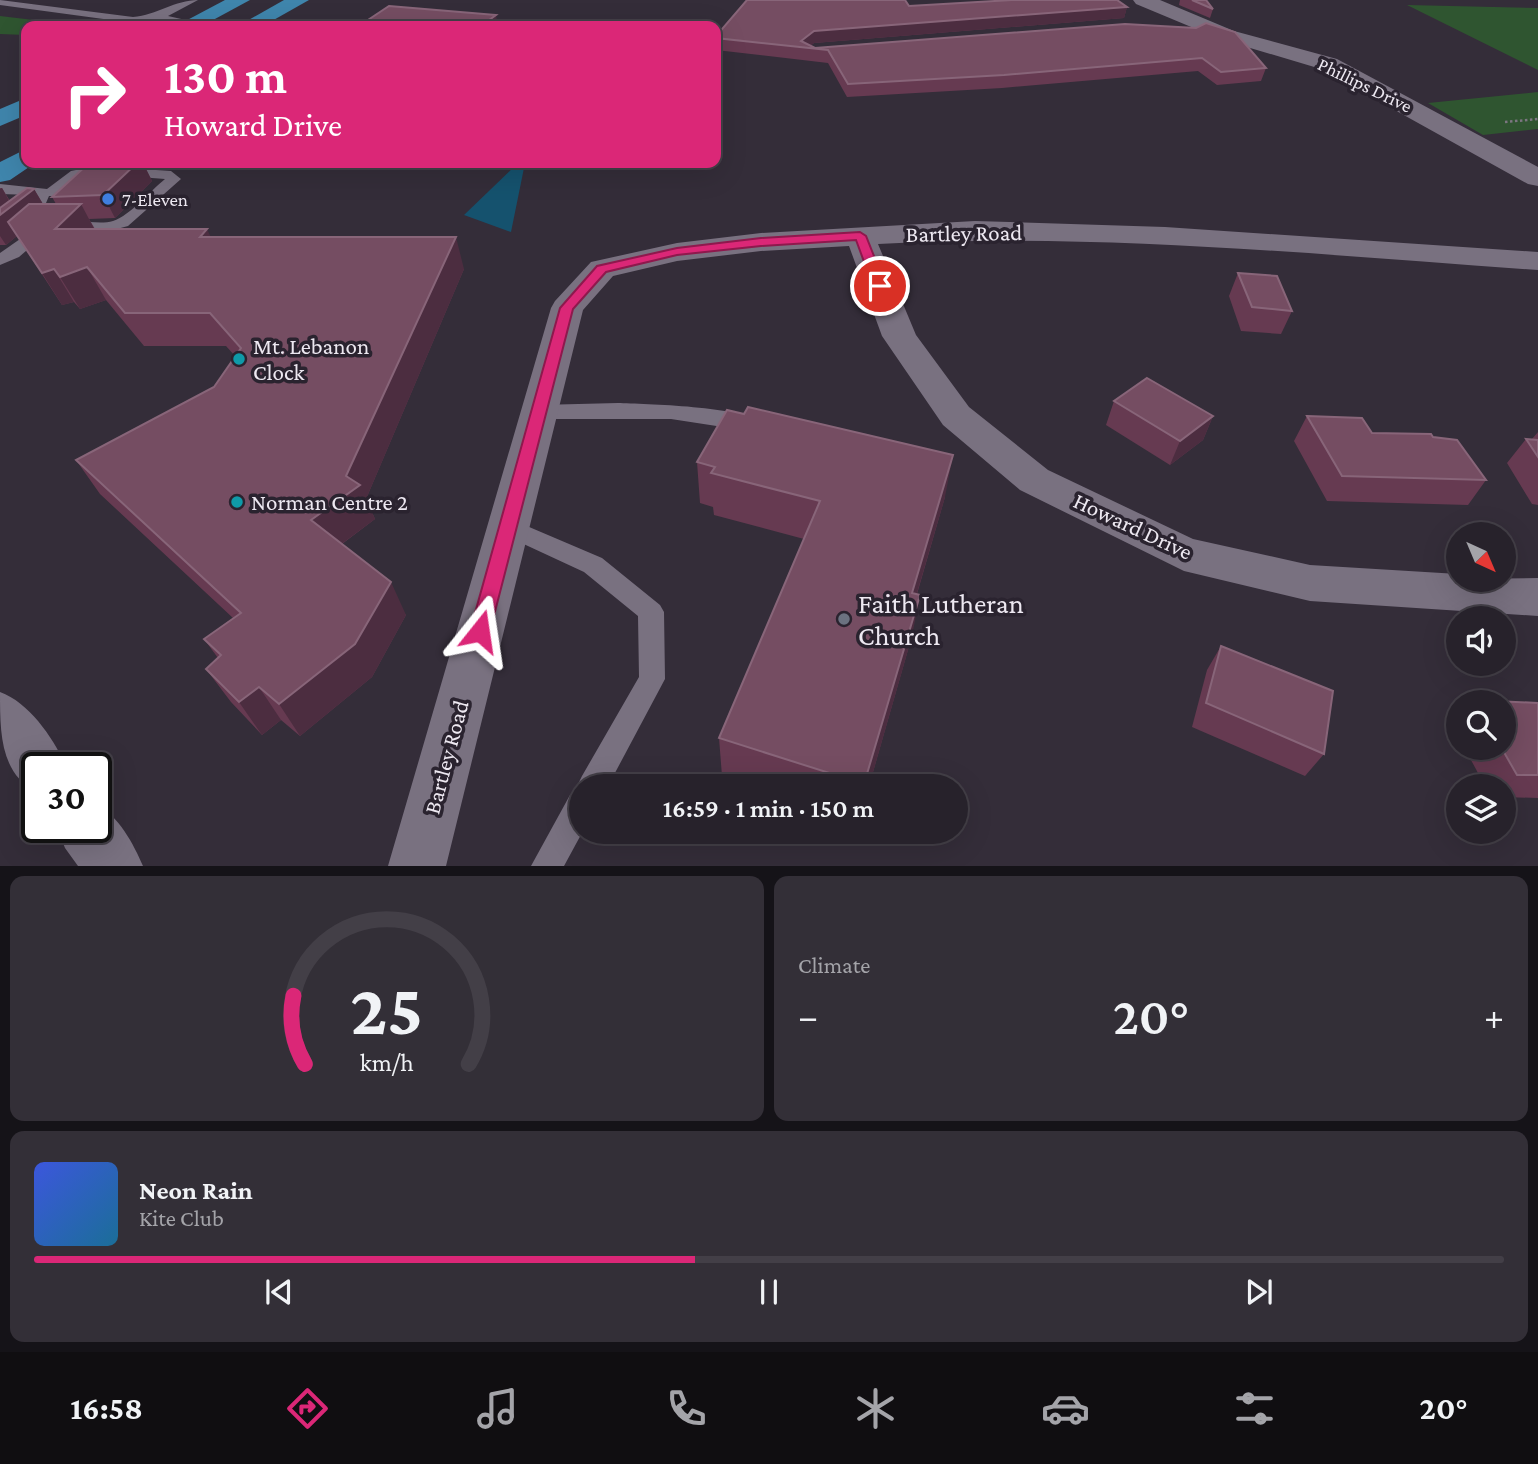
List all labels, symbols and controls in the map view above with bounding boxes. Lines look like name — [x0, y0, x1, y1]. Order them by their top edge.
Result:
icon: right — [49, 49, 140, 140]
text: 130 m — [164, 49, 287, 104]
street label: Phillips Drive — [1315, 53, 1415, 117]
text: Howard Drive — [164, 107, 342, 143]
place label: 7-Eleven — [122, 189, 188, 210]
marker: 7-Eleven — [100, 191, 116, 207]
street label: Bartley Road — [905, 219, 1023, 247]
pin — [850, 256, 910, 316]
icon: arrive — [861, 267, 899, 305]
place label: Mt. Lebanon Clock — [253, 333, 369, 385]
marker: Mt. Lebanon Clock — [231, 351, 247, 367]
street label: Howard Drive — [1070, 487, 1196, 565]
place label: Norman Centre 2 — [251, 489, 408, 515]
marker: Norman Centre 2 — [229, 494, 245, 510]
north arrow — [1446, 522, 1516, 592]
map controls — [1446, 522, 1516, 844]
place label: Faith Lutheran Church — [858, 588, 1024, 651]
position arrow — [443, 594, 517, 668]
button: sound — [1446, 606, 1516, 676]
marker: Faith Lutheran Church — [836, 611, 852, 627]
button: search — [1446, 690, 1516, 760]
street label: Bartley Road — [418, 697, 474, 817]
speed limit sign: 30 — [21, 752, 112, 843]
button: layers — [1446, 774, 1516, 844]
text: 16:59 · 1 min · 150 m — [663, 794, 874, 823]
text: Climate — [798, 952, 870, 978]
text: 25 — [351, 970, 423, 1051]
text: 20° — [1113, 987, 1189, 1045]
text: − — [798, 995, 818, 1037]
text: + — [1484, 995, 1504, 1037]
text: km/h — [360, 1049, 414, 1076]
text: Neon Rain — [139, 1176, 253, 1205]
text: Kite Club — [139, 1205, 224, 1231]
icon: previous — [260, 1273, 298, 1311]
icon: pause — [750, 1273, 788, 1311]
icon: next — [1240, 1273, 1278, 1311]
icon: directions — [283, 1384, 332, 1433]
icon: music — [473, 1384, 522, 1433]
icon: phone — [662, 1384, 711, 1433]
icon: climate — [851, 1384, 900, 1433]
icon: car — [1041, 1384, 1090, 1433]
icon: filters — [1230, 1384, 1279, 1433]
text: 16:58 — [70, 1390, 143, 1426]
text: 20° — [1420, 1390, 1468, 1426]

